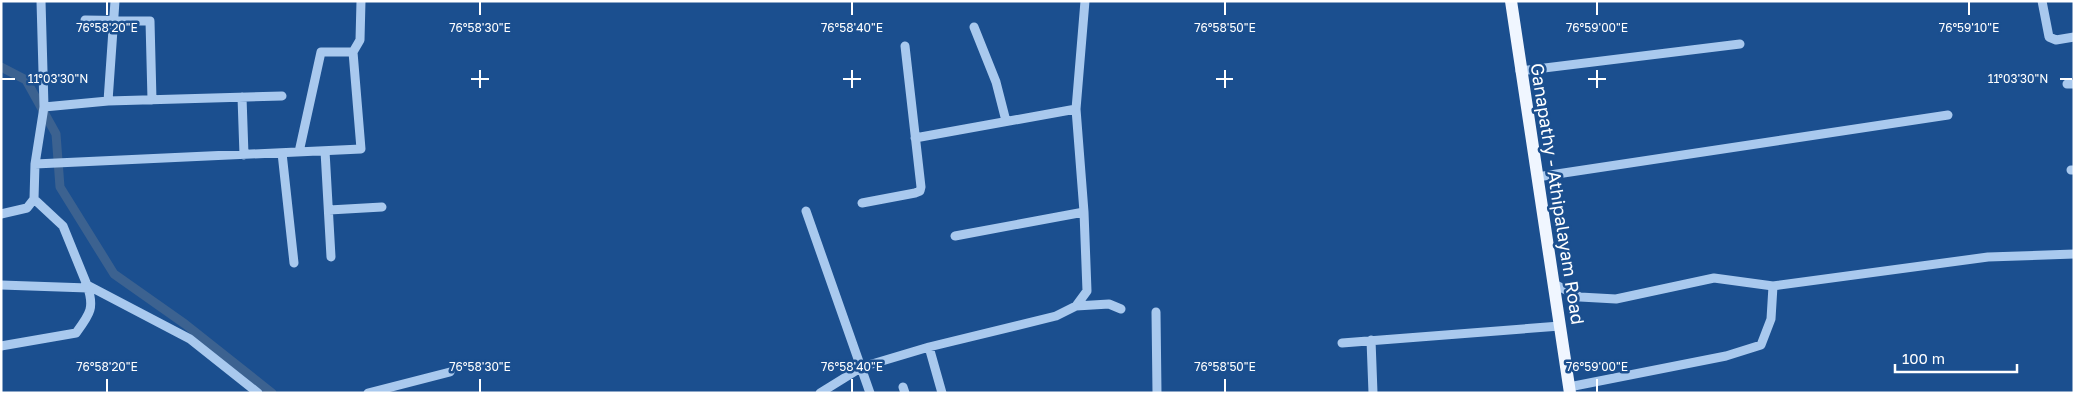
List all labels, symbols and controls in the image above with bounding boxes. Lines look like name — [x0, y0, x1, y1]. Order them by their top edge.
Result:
text: 76°58'20"E — [76, 20, 138, 35]
text: 76°58'30"E — [449, 20, 511, 35]
text: 76°58'40"E — [821, 20, 883, 35]
text: 76°58'50"E — [1194, 20, 1256, 35]
text: 76°59'00"E — [1566, 20, 1628, 35]
text: 76°59'10"E — [1939, 20, 1999, 35]
street label: Ganapathy - Athipalayam Road — [1526, 62, 1590, 326]
text: 11°03'30"N — [28, 71, 88, 86]
text: 11°03'30"N — [1988, 71, 2048, 86]
scale bar — [1895, 342, 2018, 374]
text: 100 m — [1902, 349, 1945, 367]
text: 76°58'20"E — [76, 359, 138, 374]
text: 76°58'30"E — [449, 359, 511, 374]
text: 76°58'40"E — [821, 359, 883, 374]
text: 76°58'50"E — [1194, 359, 1256, 374]
text: 76°59'00"E — [1566, 359, 1628, 374]

